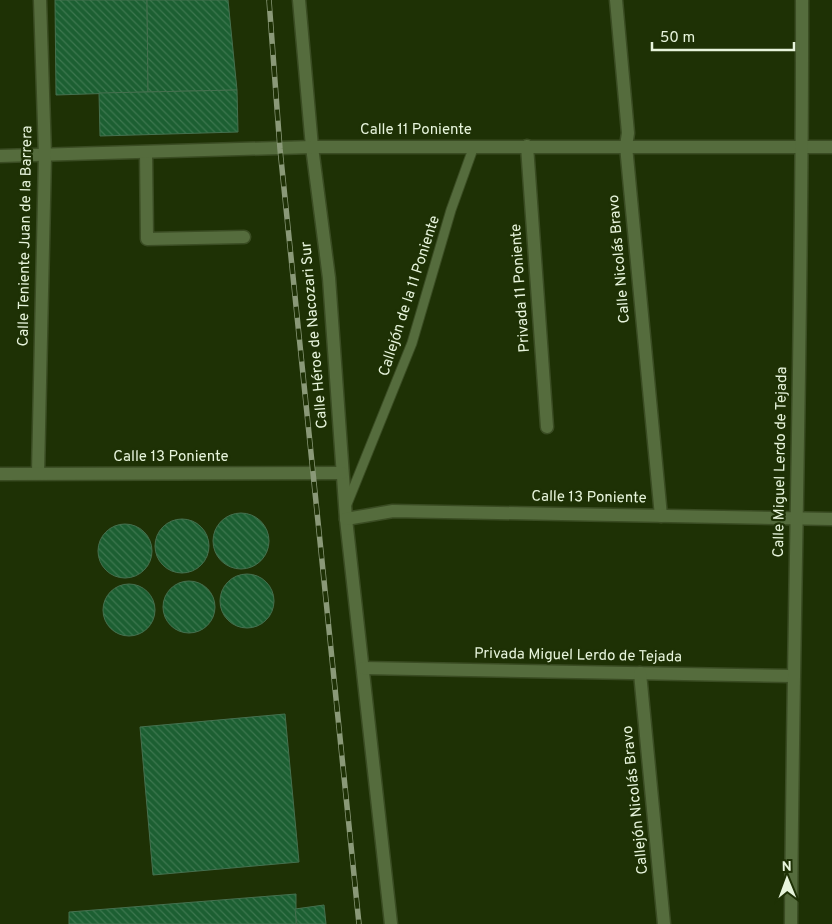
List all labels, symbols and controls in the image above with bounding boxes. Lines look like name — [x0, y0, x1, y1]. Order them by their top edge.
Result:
scale bar — [652, 20, 794, 52]
text: 50 m — [660, 29, 695, 48]
street label: Calle 11 Poniente — [360, 121, 472, 140]
street label: Calle Teniente Juan de la Barrera — [15, 125, 37, 347]
street label: Calle Nicolás Bravo — [605, 194, 635, 324]
street label: Callejón de la 11 Poniente — [375, 213, 445, 379]
street label: Privada 11 Poniente — [507, 223, 535, 353]
street label: Calle Héroe de Nacozari Sur — [297, 241, 333, 429]
street label: Calle Miguel Lerdo de Tejada — [770, 366, 792, 558]
street label: Calle 13 Poniente — [113, 448, 229, 467]
street label: Calle 13 Poniente — [531, 487, 647, 509]
street label: Privada Miguel Lerdo de Tejada — [474, 645, 682, 667]
street label: Callejón Nicolás Bravo — [619, 725, 653, 875]
north arrow — [762, 854, 812, 904]
text: N — [782, 859, 792, 876]

